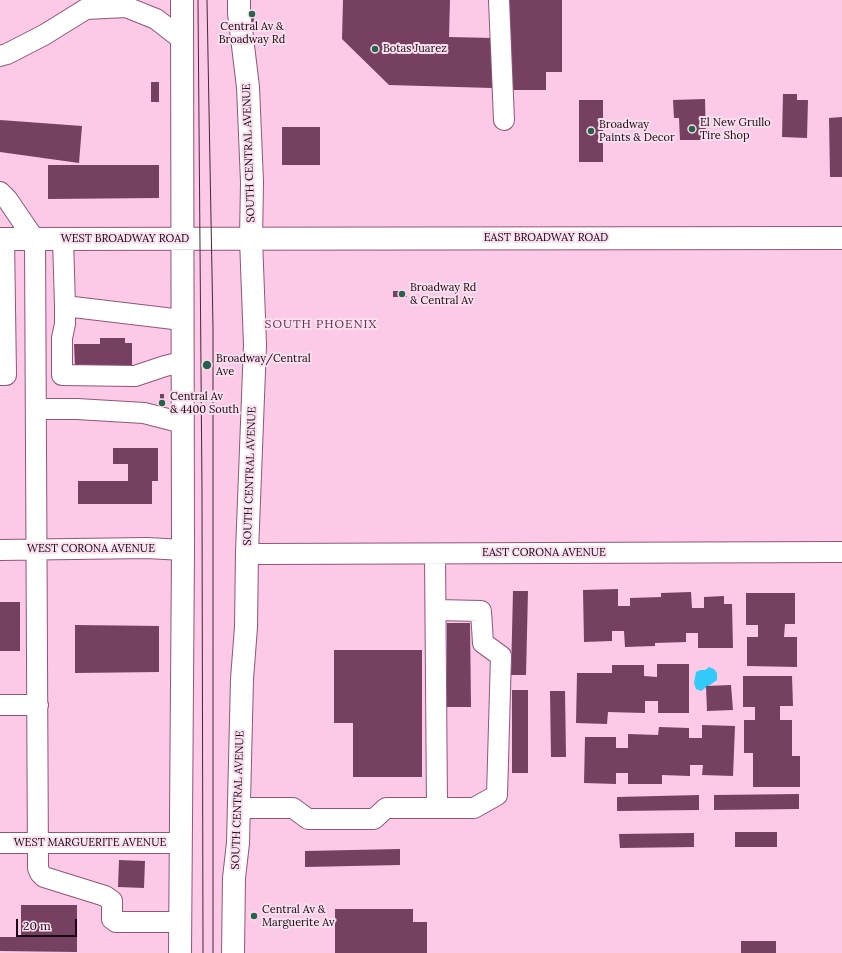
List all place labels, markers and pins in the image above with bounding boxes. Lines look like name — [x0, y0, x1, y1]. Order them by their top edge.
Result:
marker: Central Av & Broadway Rd — [247, 9, 257, 19]
place label: Central Av & Broadway Rd — [219, 20, 285, 46]
place label: Botas Juarez — [383, 42, 447, 56]
marker: Botas Juarez — [370, 44, 380, 54]
place label: El New Grullo Tire Shop — [700, 116, 771, 142]
place label: Broadway Paints & Decor — [599, 118, 675, 144]
marker: El New Grullo Tire Shop — [687, 124, 697, 134]
marker: Broadway Paints & Decor — [586, 126, 596, 136]
place label: Broadway Rd & Central Av — [410, 281, 476, 307]
marker: Broadway Rd & Central Av — [397, 289, 407, 299]
place label: Broadway/Central Ave — [216, 352, 311, 378]
marker: Broadway/Central Ave — [201, 359, 213, 371]
place label: Central Av & 4400 South — [170, 390, 239, 416]
marker: Central Av & 4400 South — [157, 398, 167, 408]
place label: Central Av & Marguerite Av — [262, 903, 334, 929]
marker: Central Av & Marguerite Av — [249, 911, 259, 921]

